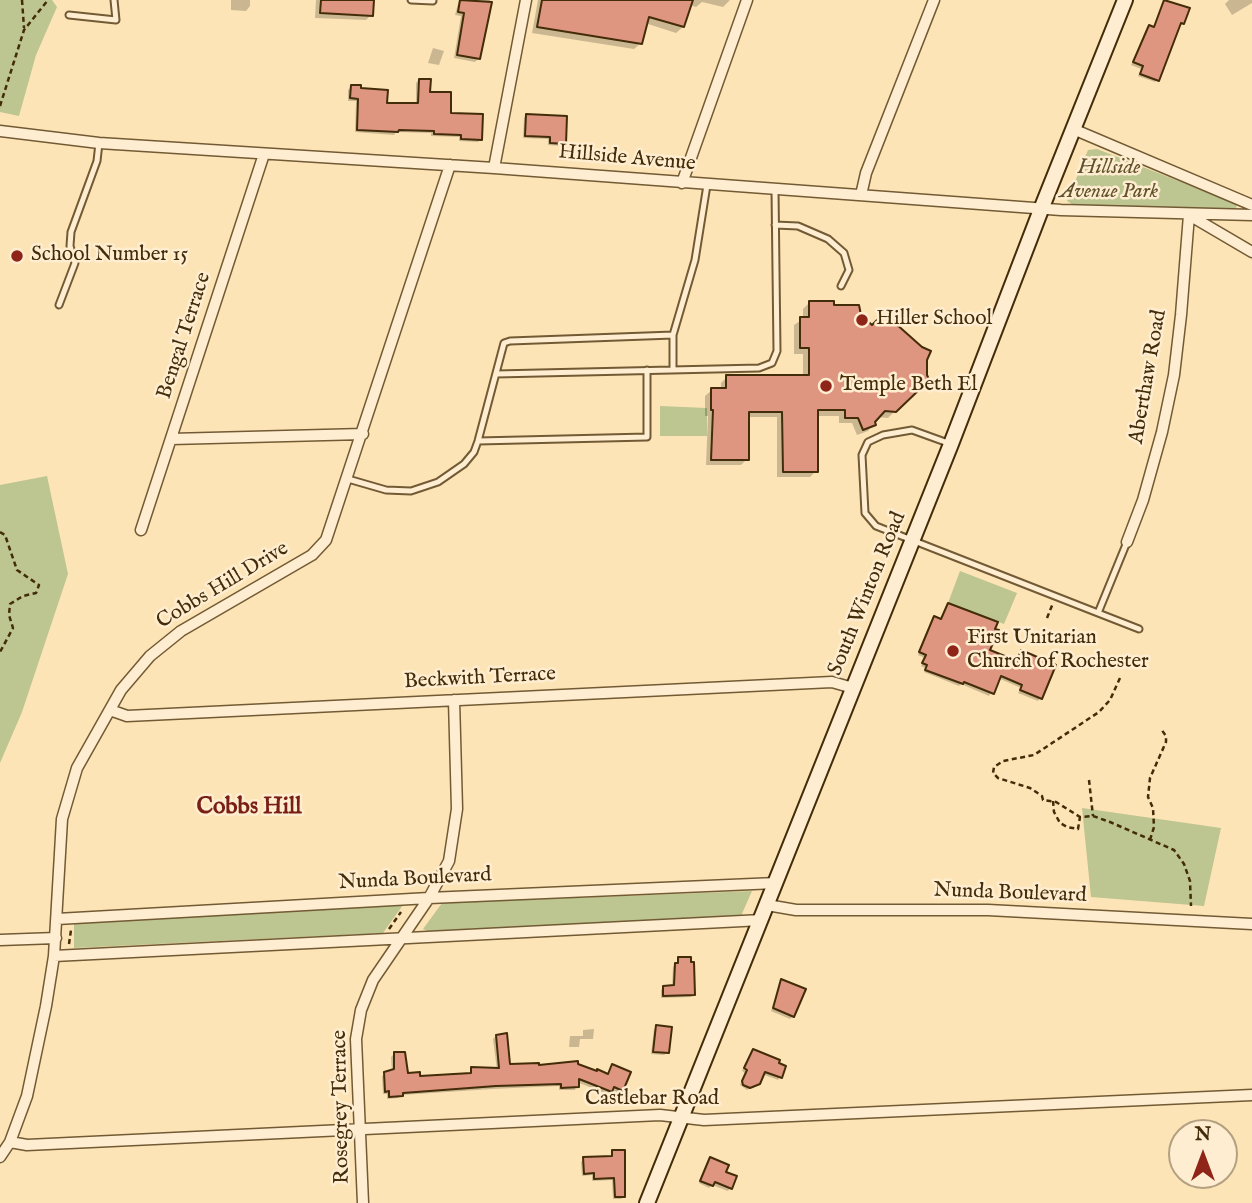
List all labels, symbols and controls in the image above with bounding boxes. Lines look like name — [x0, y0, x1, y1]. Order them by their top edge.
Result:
street label: Hillside Avenue — [557, 140, 697, 178]
park label: Hillside Avenue Park — [1060, 156, 1158, 206]
place label: School Number 15 — [31, 243, 188, 269]
marker: School Number 15 — [9, 248, 25, 264]
street label: Bengal Terrace — [153, 269, 217, 403]
place label: Hiller School — [876, 307, 992, 333]
street label: Aberthaw Road — [1125, 308, 1173, 446]
marker: Hiller School — [854, 312, 870, 328]
place label: Temple Beth El — [840, 373, 977, 399]
marker: Temple Beth El — [818, 378, 834, 394]
street label: South Winton Road — [824, 508, 912, 680]
street label: Cobbs Hill Drive — [152, 537, 294, 635]
place label: First Unitarian Church of Rochester — [967, 626, 1149, 676]
marker: First Unitarian Church of Rochester — [945, 643, 961, 659]
street label: Beckwith Terrace — [403, 662, 557, 696]
district label: Cobbs Hill — [196, 794, 302, 822]
street label: Nunda Boulevard — [338, 863, 492, 897]
street label: Nunda Boulevard — [933, 879, 1087, 909]
street label: Rosegrey Terrace — [328, 1030, 356, 1184]
street label: Castlebar Road — [585, 1087, 719, 1113]
north arrow — [1168, 1119, 1238, 1189]
text: N — [1195, 1123, 1211, 1147]

